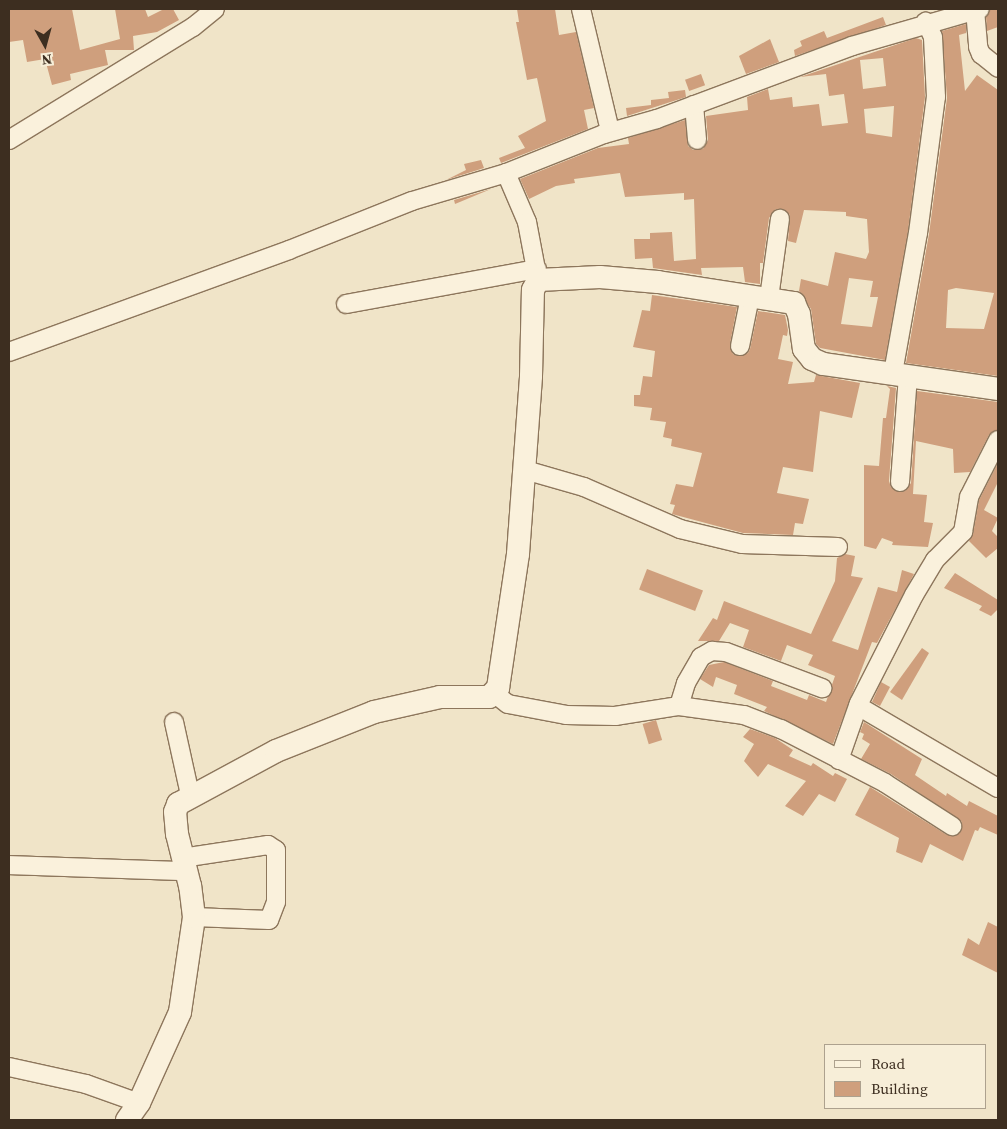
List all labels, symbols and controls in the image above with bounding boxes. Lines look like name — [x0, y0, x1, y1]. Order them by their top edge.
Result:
north arrow — [20, 20, 70, 70]
text: N — [41, 49, 53, 70]
legend — [824, 1044, 987, 1109]
text: Road — [871, 1053, 905, 1074]
text: Building — [871, 1078, 928, 1099]

